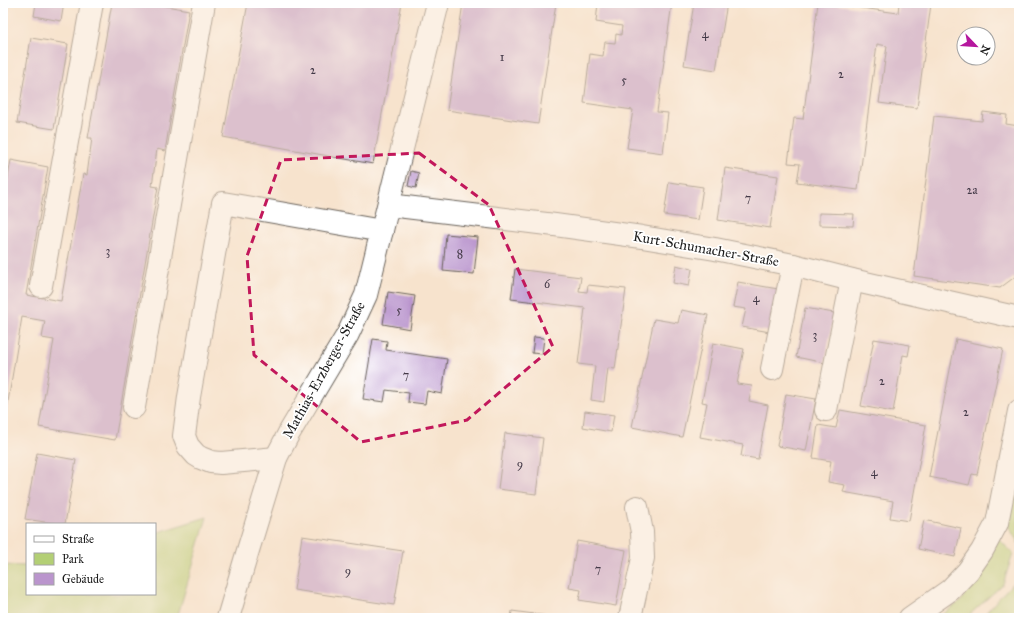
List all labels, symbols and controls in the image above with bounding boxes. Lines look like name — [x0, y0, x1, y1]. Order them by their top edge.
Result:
north arrow — [956, 26, 996, 66]
house number: 4 — [702, 27, 709, 41]
text: N — [976, 43, 992, 58]
house number: 1 — [500, 50, 505, 64]
house number: 2 — [310, 63, 316, 77]
house number: 2 — [838, 67, 844, 81]
house number: 5 — [621, 73, 627, 87]
house number: 2a — [967, 183, 978, 197]
house number: 7 — [745, 191, 751, 205]
street label: Kurt-Schumacher-Straße — [632, 228, 780, 270]
house number: 3 — [106, 244, 111, 258]
house number: 8 — [457, 247, 463, 261]
house number: 6 — [544, 277, 551, 291]
house number: 4 — [753, 291, 760, 305]
street label: Mathias-Erzberger-Straße — [279, 298, 369, 441]
house number: 5 — [396, 303, 402, 317]
house number: 3 — [813, 328, 818, 342]
house number: 7 — [403, 368, 409, 382]
house number: 2 — [879, 374, 885, 388]
house number: 2 — [963, 405, 969, 419]
house number: 9 — [517, 457, 523, 471]
house number: 4 — [871, 465, 878, 479]
legend — [26, 523, 156, 595]
text: Straße — [62, 532, 94, 546]
text: Park — [62, 552, 84, 566]
house number: 7 — [595, 562, 601, 576]
house number: 9 — [345, 564, 351, 578]
text: Gebäude — [62, 572, 104, 586]

